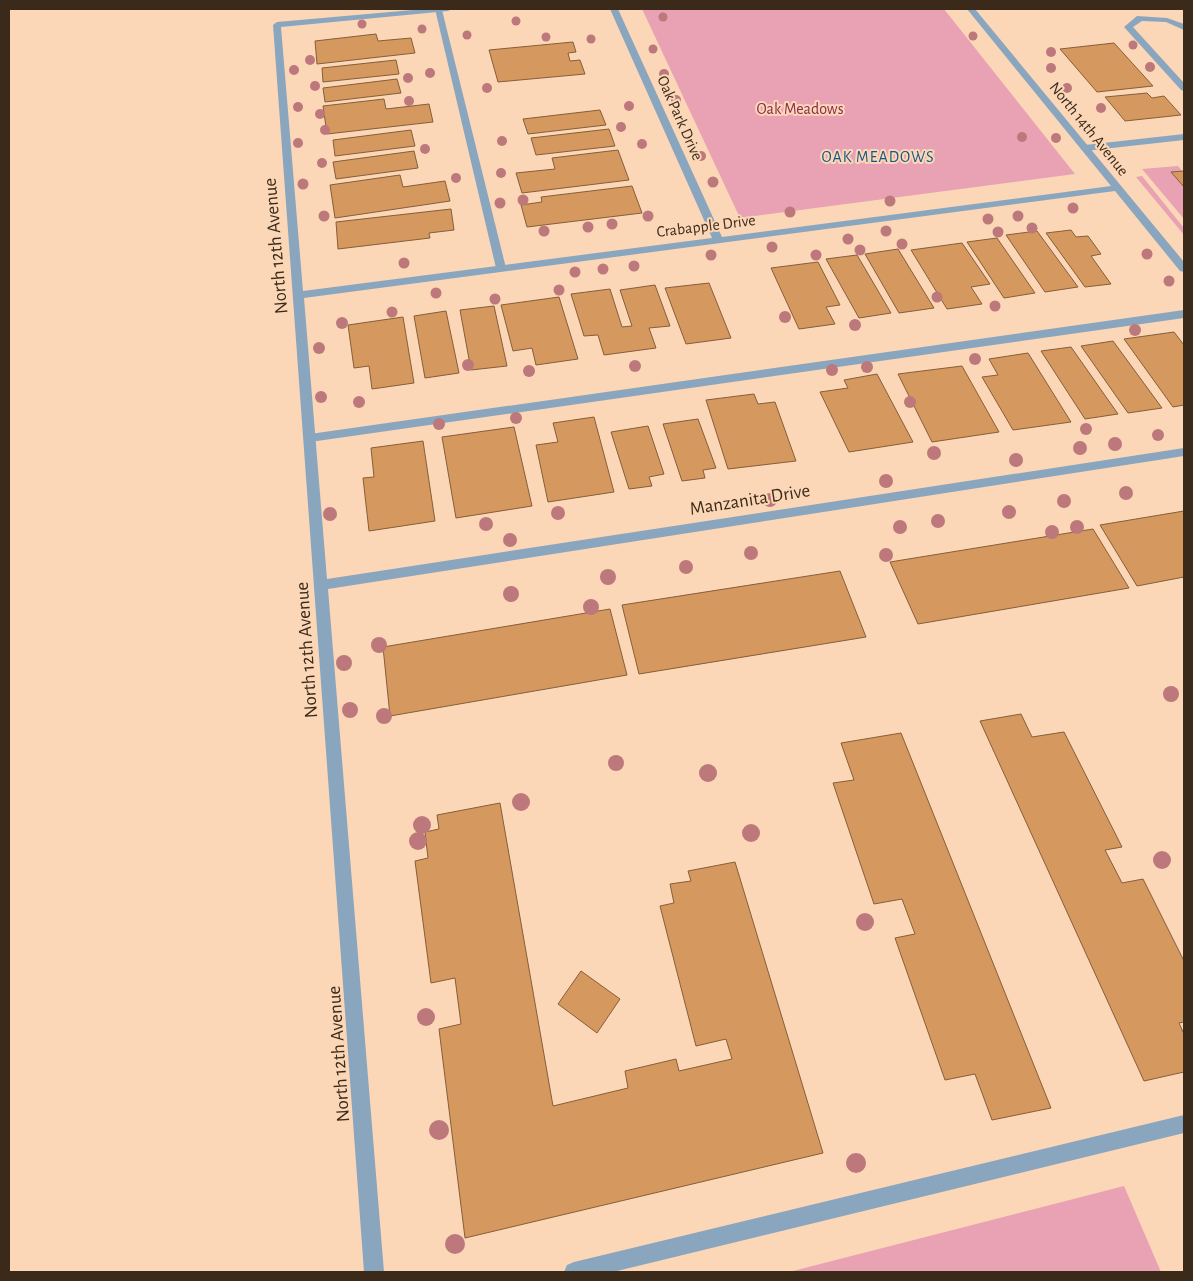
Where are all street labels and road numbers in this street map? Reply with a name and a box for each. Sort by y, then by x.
street label: Oak Park Drive [654,73,706,163]
street label: North 14th Avenue [1046,79,1132,179]
street label: North 12th Avenue [261,177,291,315]
street label: Crabapple Drive [656,212,756,240]
street label: Manzanita Drive [689,481,811,519]
street label: North 12th Avenue [293,581,321,719]
street label: North 12th Avenue [325,985,353,1123]

